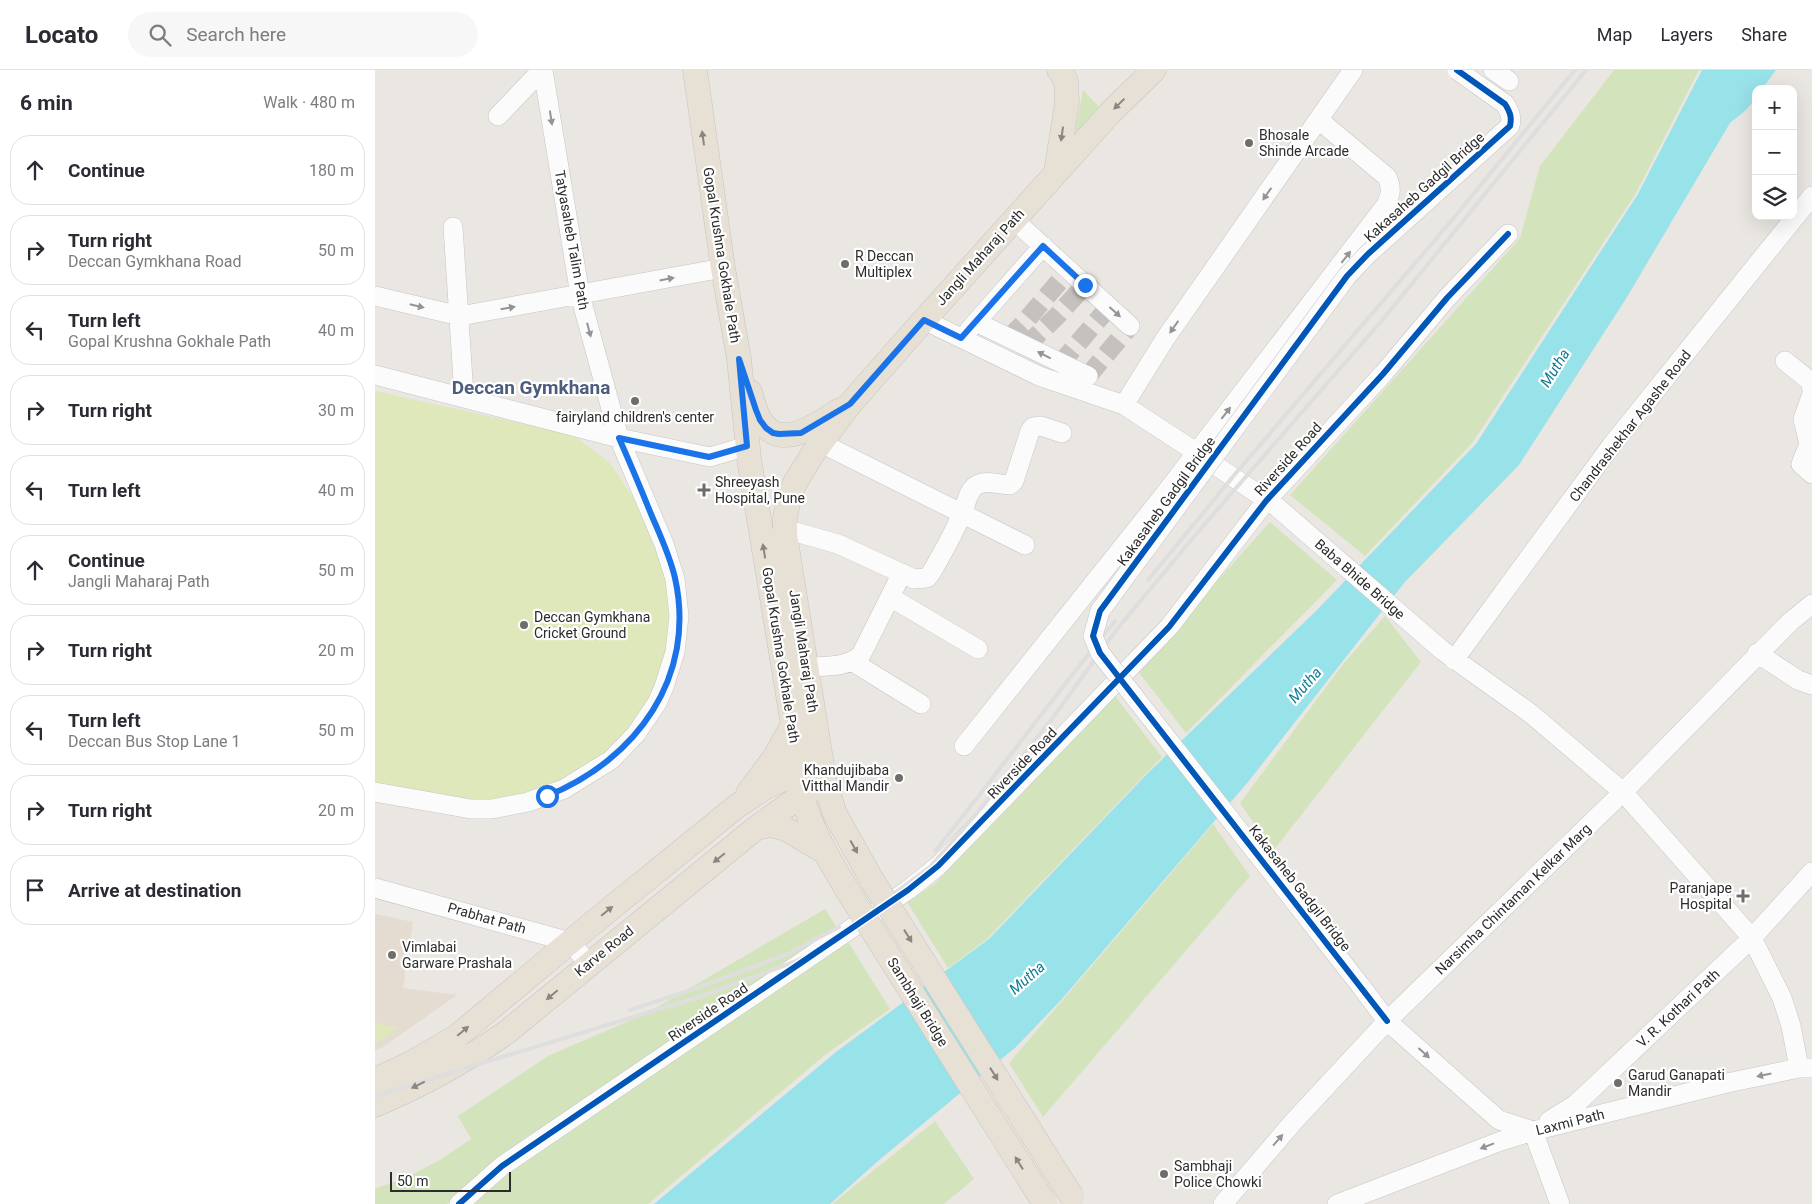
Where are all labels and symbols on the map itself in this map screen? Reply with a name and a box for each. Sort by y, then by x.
one-way arrow [1114,98,1126,110]
one-way arrow [548,110,556,126]
one-way arrow [1058,126,1066,142]
place label: Bhosale Shinde Arcade [1259,127,1349,159]
street label: Kakasaheb Gadgil Bridge [1361,129,1487,245]
one-way arrow [699,130,707,146]
marker: Bhosale Shinde Arcade [1243,137,1255,149]
street label: Gopal Krushna Gokhale Path [700,166,744,344]
street label: Tatyasaheb Talim Path [552,169,592,311]
one-way arrow [1262,187,1272,201]
street label: Jangli Maharaj Path [933,206,1027,308]
place label: R Deccan Multiplex [855,248,914,280]
one-way arrow [1341,251,1352,264]
marker: R Deccan Multiplex [839,258,851,270]
one-way arrow [660,274,676,282]
route end [1074,274,1097,297]
one-way arrow [410,302,425,310]
one-way arrow [500,303,516,311]
one-way arrow [1108,306,1120,318]
one-way arrow [1169,320,1179,334]
one-way arrow [586,322,594,337]
water label: Mutha [1536,346,1574,390]
street label: Chandrashekhar Agashe Road [1566,347,1694,505]
one-way arrow [1037,351,1052,359]
district label: Deccan Gymkhana [452,376,610,399]
marker: fairyland children's center [629,395,641,407]
one-way arrow [1220,407,1231,420]
place label: fairyland children's center [556,409,714,425]
street label: Riverside Road [1251,419,1325,499]
street label: Kakasaheb Gadgil Bridge [1114,433,1218,569]
place label: Shreeyash Hospital, Pune [715,474,805,506]
marker: Shreeyash Hospital, Pune [697,483,711,497]
street label: Baba Bhide Bridge [1312,536,1408,622]
one-way arrow [760,543,768,559]
street label: Gopal Krushna Gokhale Path [759,566,803,744]
street label: Jangli Maharaj Path [786,589,822,713]
place label: Deccan Gymkhana Cricket Ground [534,609,650,641]
marker: Deccan Gymkhana Cricket Ground [518,619,530,631]
water label: Mutha [1285,663,1325,707]
street label: Riverside Road [984,724,1060,802]
place label: Khandujibaba Vitthal Mandir [802,762,889,794]
marker: Khandujibaba Vitthal Mandir [893,772,905,784]
route start [536,785,559,808]
street label: Narsimha Chintaman Kelkar Marg [1432,820,1594,978]
street label: Kakasaheb Gadgil Bridge [1246,822,1354,954]
one-way arrow [849,841,858,854]
one-way arrow [712,853,725,864]
place label: Paranjape Hospital [1670,880,1732,912]
marker: Paranjape Hospital [1736,889,1750,903]
street label: Prabhat Path [446,899,528,937]
one-way arrow [601,905,614,916]
street label: Karve Road [571,922,637,980]
one-way arrow [903,930,912,943]
place label: Vimlabai Garware Prashala [402,939,512,971]
marker: Vimlabai Garware Prashala [386,949,398,961]
street label: Sambhaji Bridge [884,955,952,1049]
water label: Mutha [1005,958,1049,998]
street label: V. R. Kothari Path [1633,966,1723,1050]
street label: Riverside Road [665,980,751,1044]
one-way arrow [545,989,558,1000]
one-way arrow [457,1025,469,1037]
one-way arrow [1417,1047,1429,1059]
one-way arrow [990,1067,999,1081]
place label: Garud Ganapati Mandir [1628,1067,1725,1099]
one-way arrow [1756,1072,1772,1080]
marker: Garud Ganapati Mandir [1612,1077,1624,1089]
one-way arrow [410,1081,425,1089]
street label: Laxmi Path [1534,1106,1606,1138]
one-way arrow [1272,1134,1283,1147]
one-way arrow [1479,1143,1494,1150]
one-way arrow [1014,1156,1024,1169]
place label: Sambhaji Police Chowki [1174,1158,1262,1190]
marker: Sambhaji Police Chowki [1158,1168,1170,1180]
scale bar [390,1169,511,1192]

